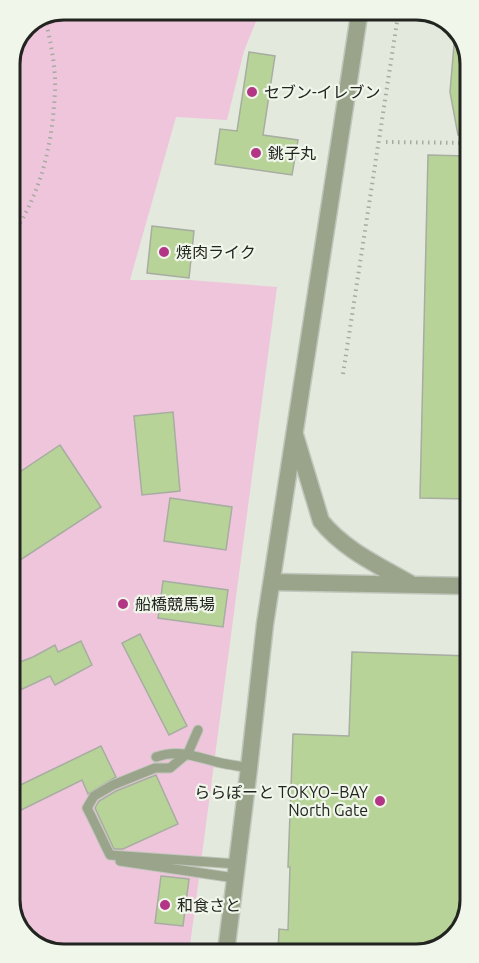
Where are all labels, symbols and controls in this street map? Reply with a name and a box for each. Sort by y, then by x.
place label: セブン-イレブン [264,83,381,101]
marker: セブン-イレブン [245,85,259,99]
place label: 銚子丸 [268,144,316,162]
marker: 銚子丸 [249,146,263,160]
place label: 焼肉ライク [176,243,256,261]
marker: 焼肉ライク [157,245,171,259]
place label: 船橋競馬場 [135,595,215,613]
marker: 船橋競馬場 [116,597,130,611]
place label: ららぽーと TOKYO−BAY North Gate [194,783,369,819]
marker: ららぽーと TOKYO−BAY North Gate [373,794,387,808]
place label: 和食さと [177,896,241,914]
marker: 和食さと [158,898,172,912]

